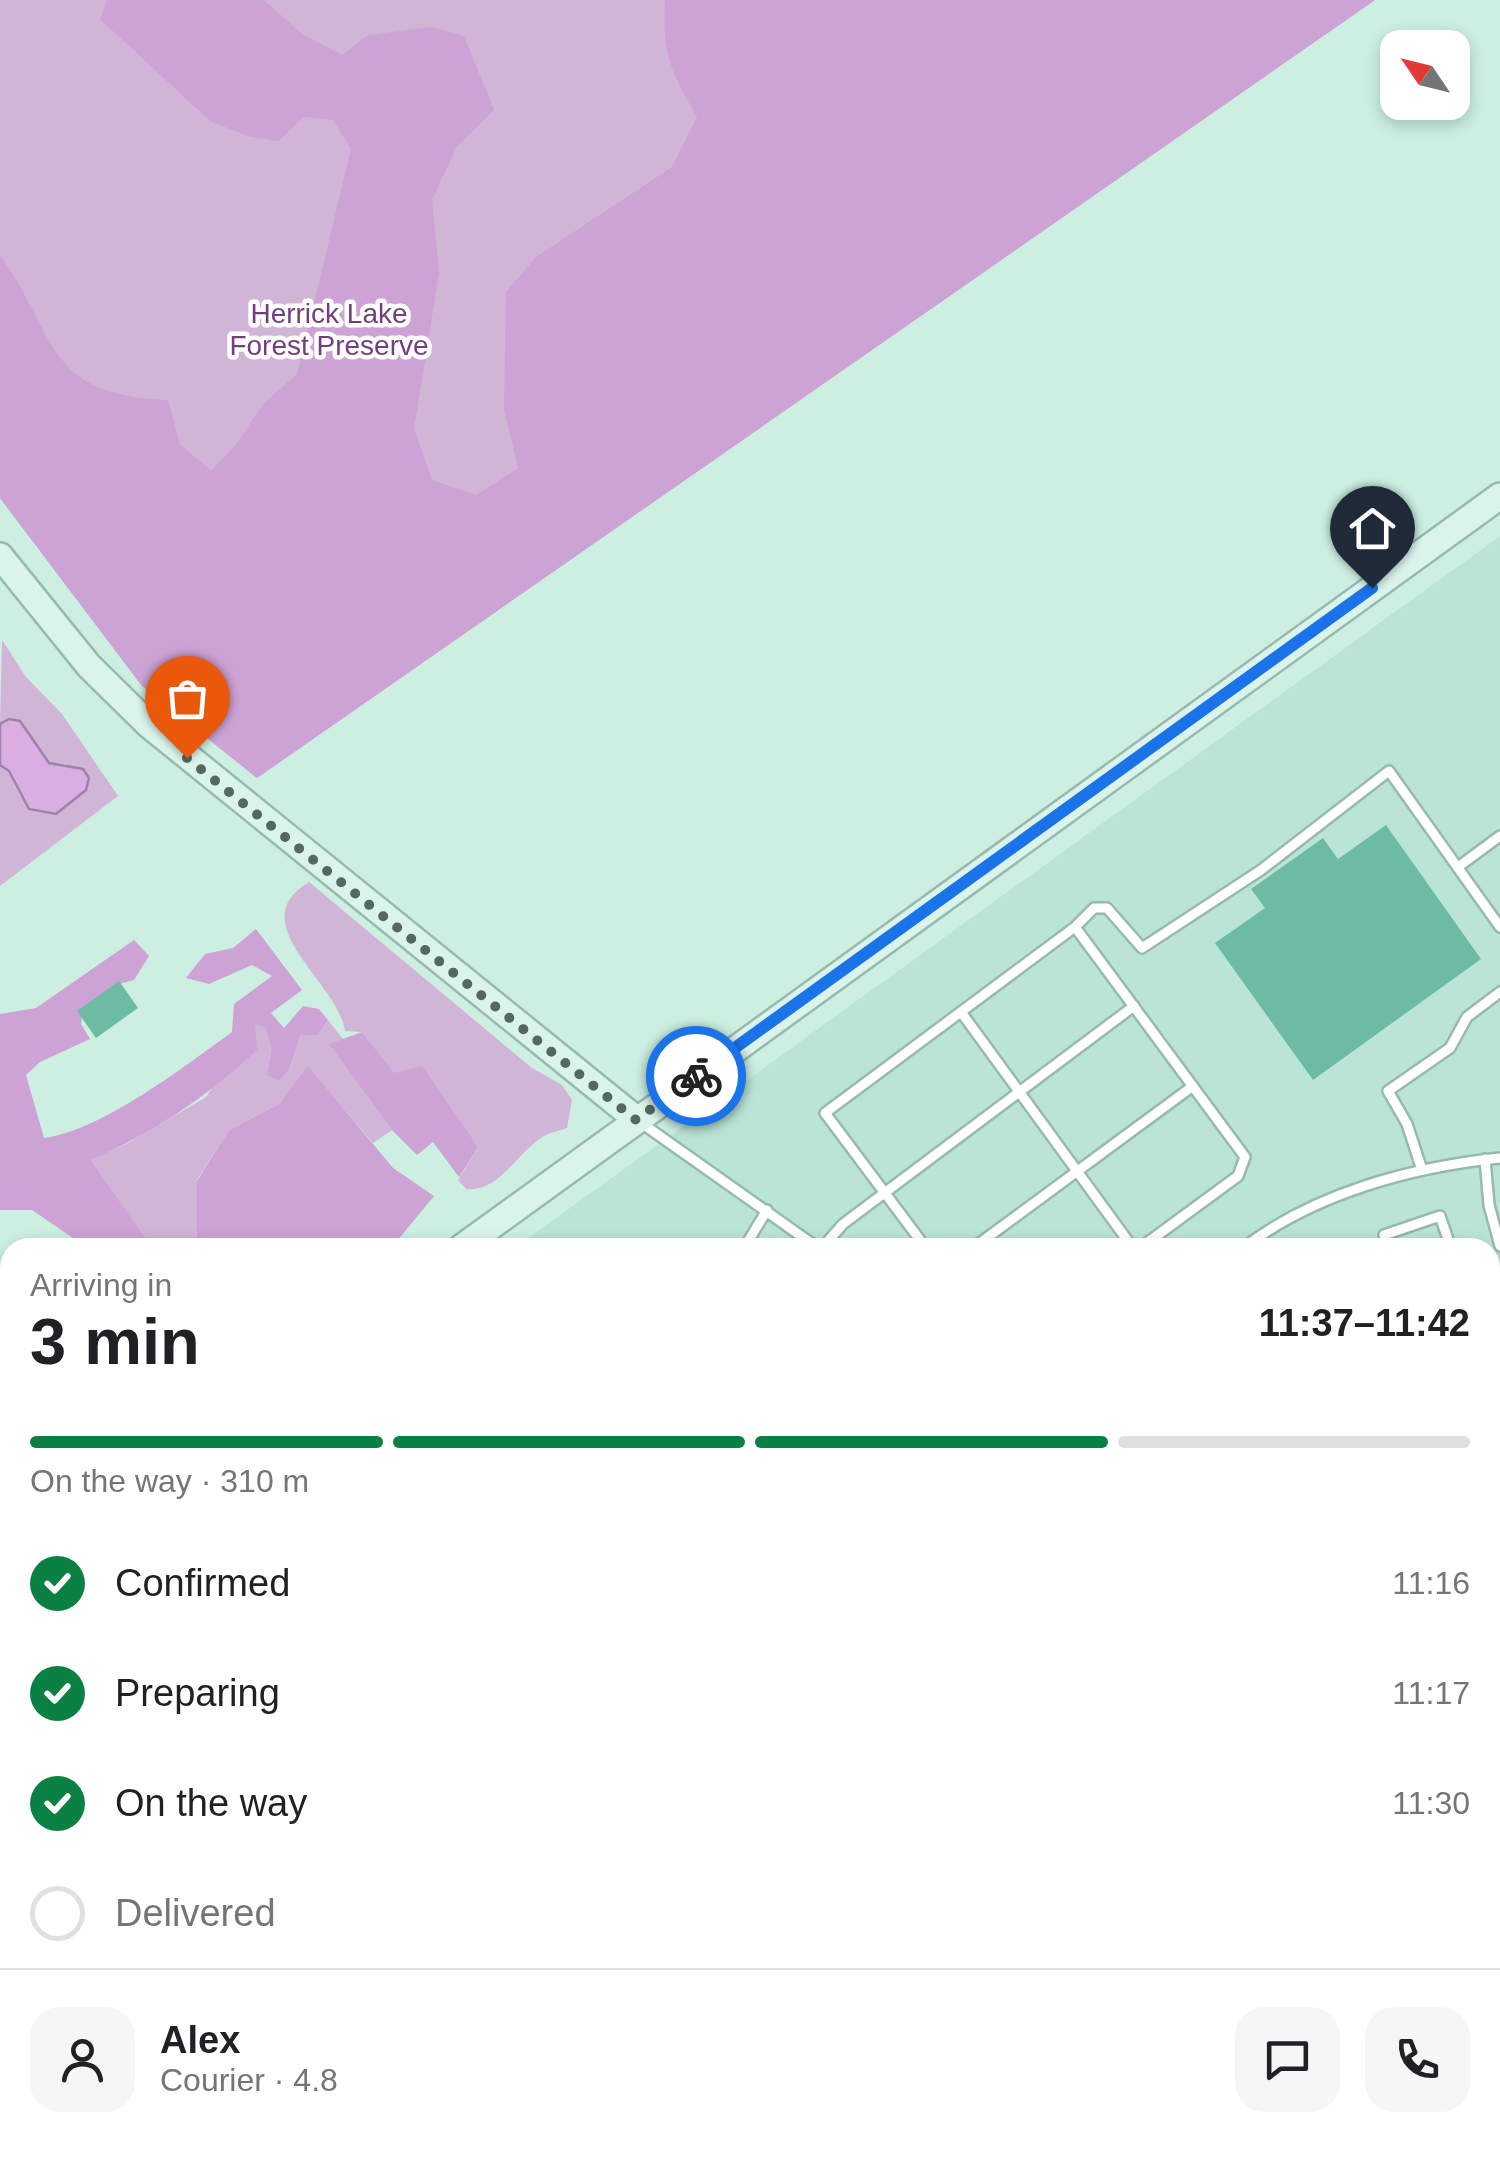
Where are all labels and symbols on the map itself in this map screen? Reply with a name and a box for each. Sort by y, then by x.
north arrow [1380,30,1470,120]
park label: Herrick Lake Forest Preserve [229,298,429,361]
pin [1330,486,1415,589]
pin [145,656,230,759]
courier [646,1026,746,1126]

